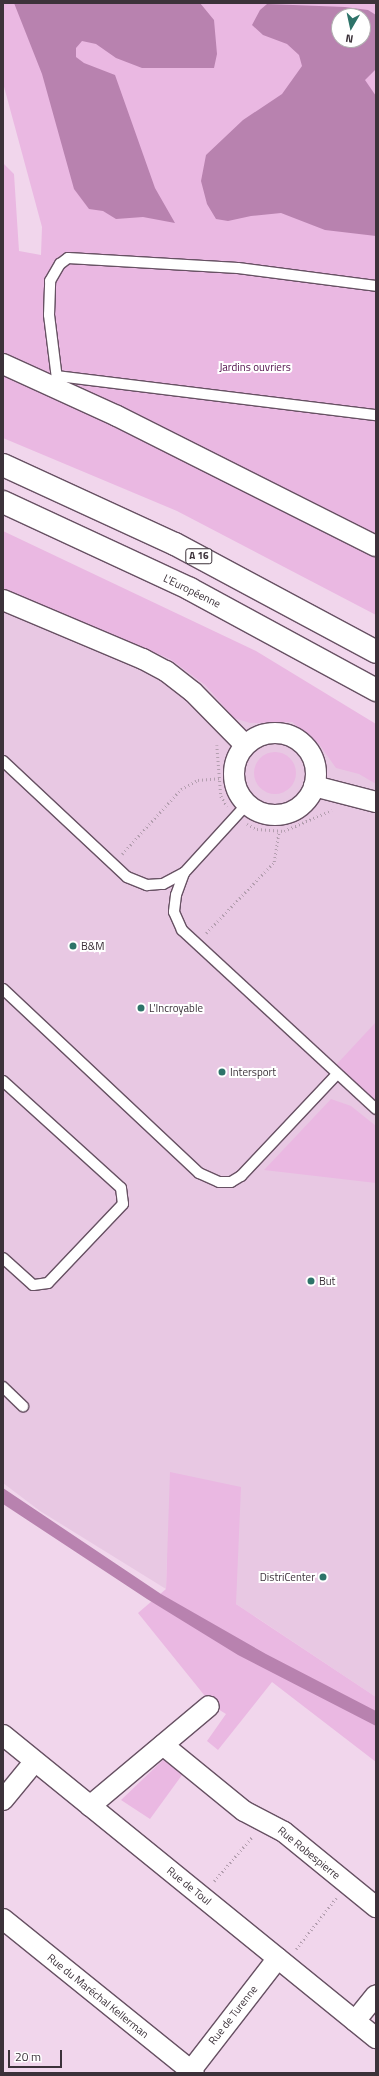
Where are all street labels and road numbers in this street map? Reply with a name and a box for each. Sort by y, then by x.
road number: A 16 [185,548,213,564]
street label: L'Européenne [161,571,223,611]
street label: Rue Robespierre [275,1824,343,1882]
street label: Rue de Toul [164,1864,214,1908]
street label: Rue du Maréchal Kellerman [45,1951,151,2041]
street label: Rue de Turenne [206,1983,260,2047]

